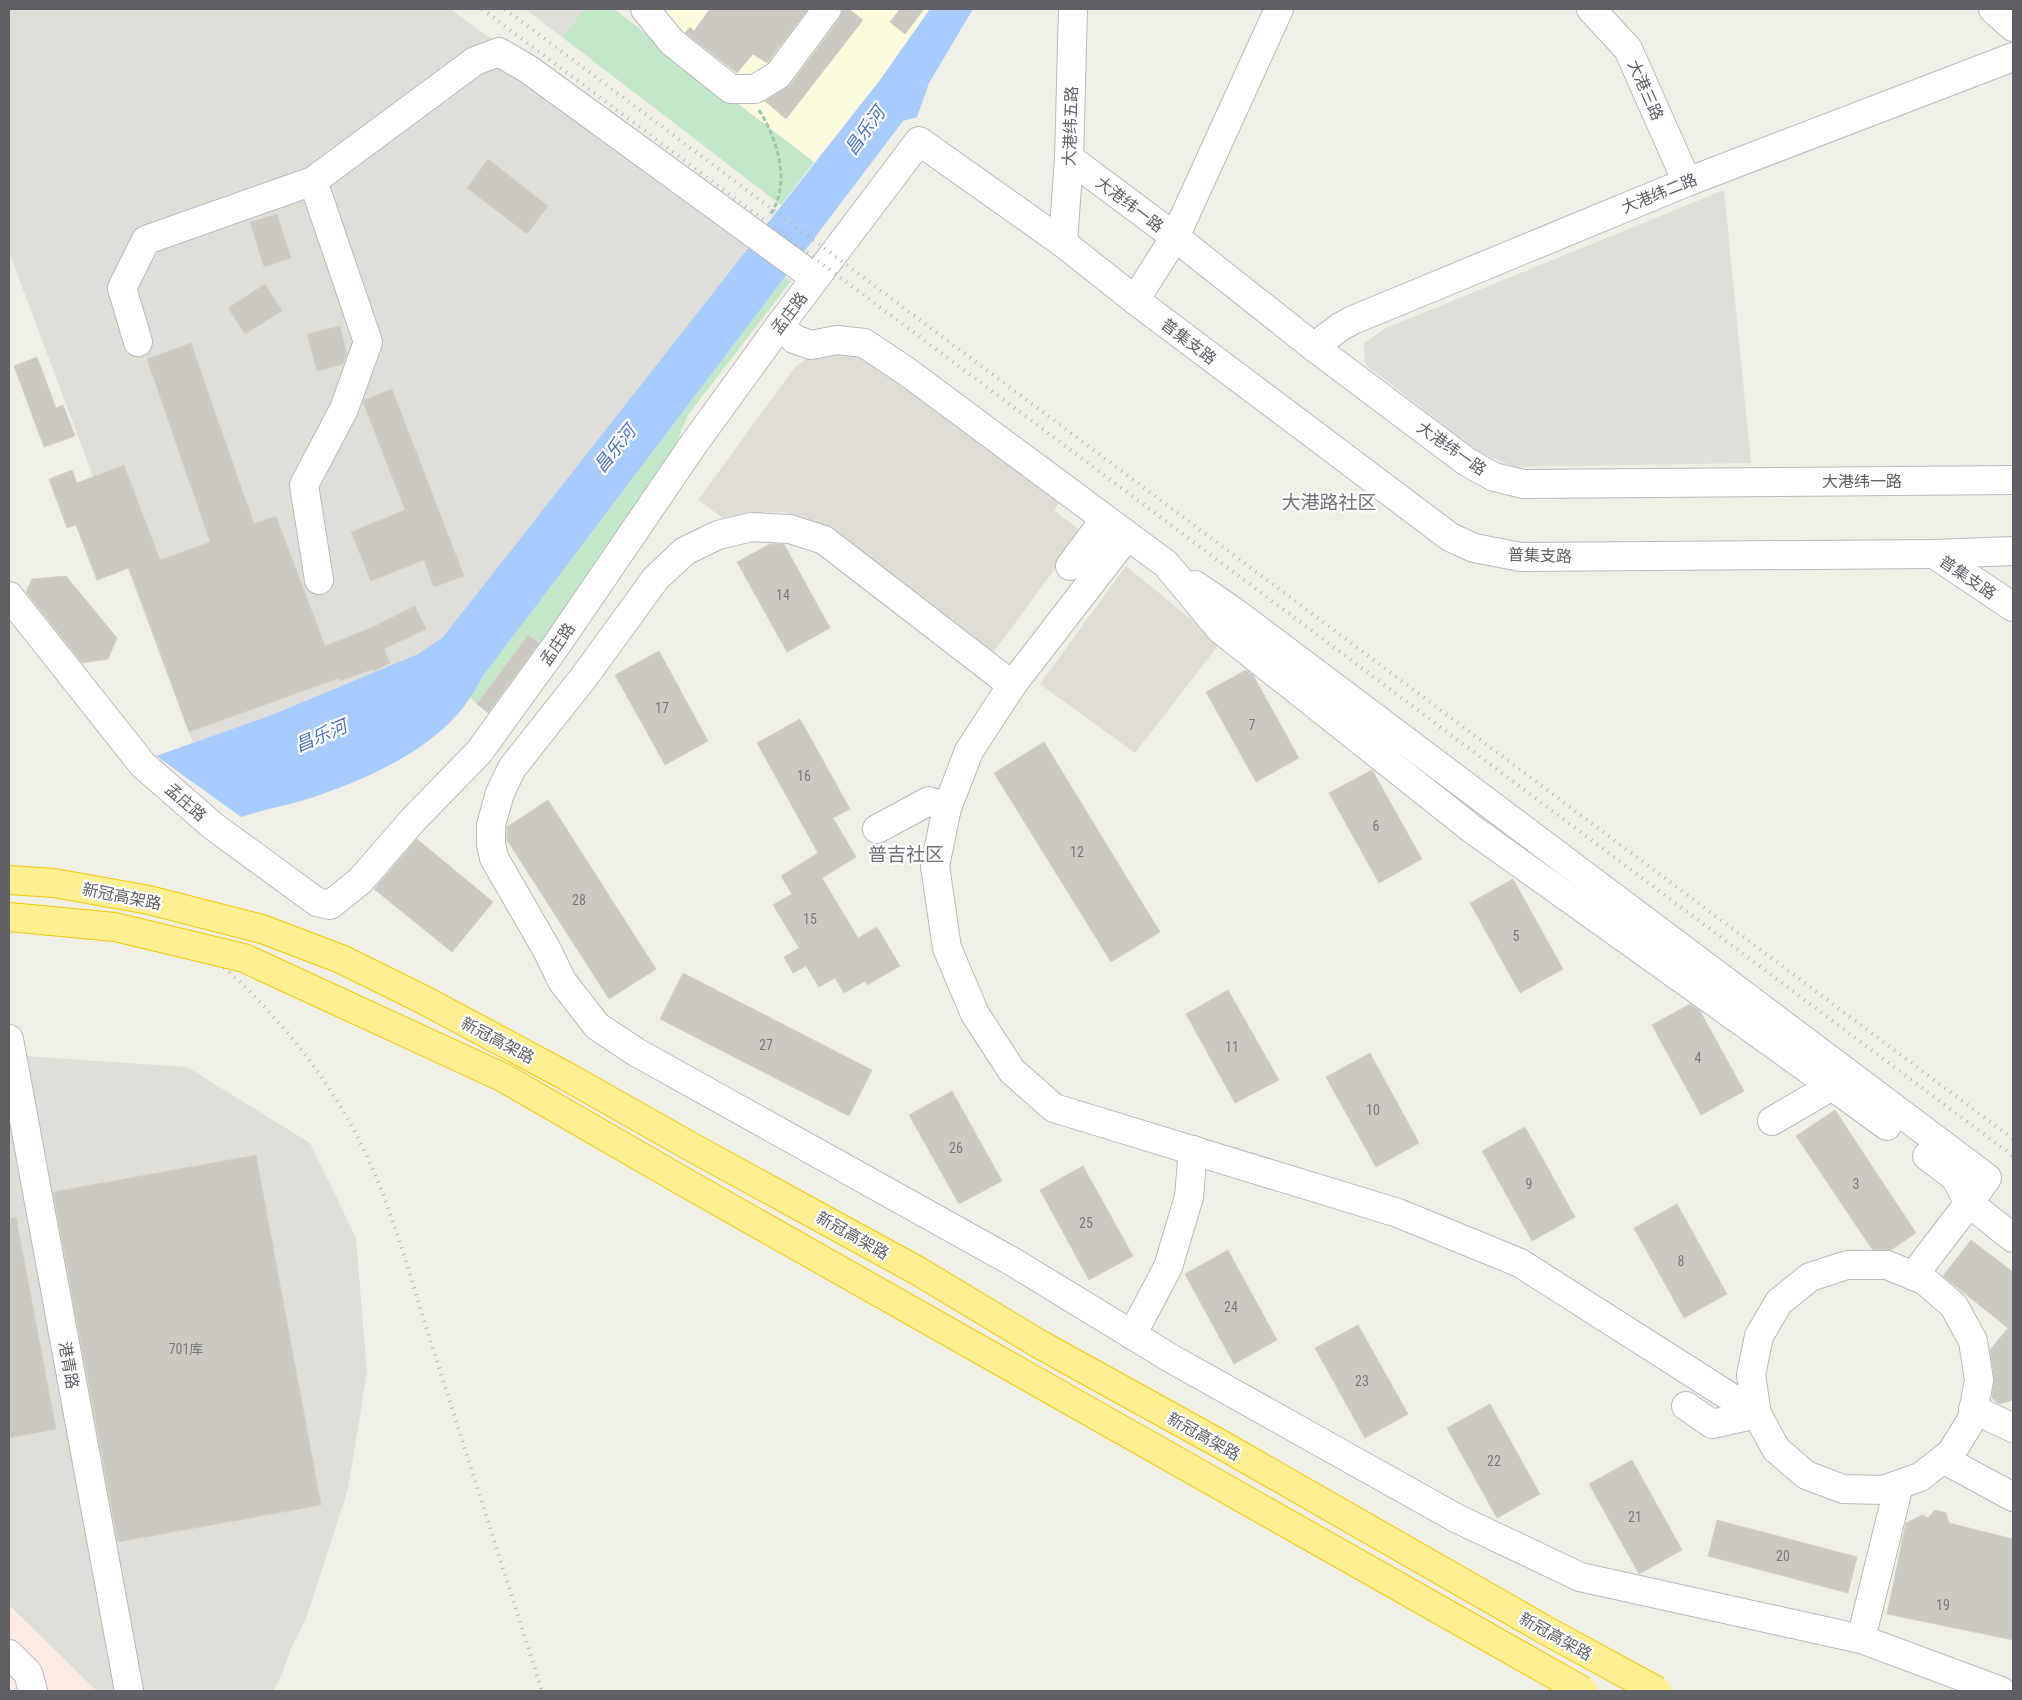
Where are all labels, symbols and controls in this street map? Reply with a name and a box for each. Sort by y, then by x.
street label: 大港三路 [1624,57,1667,123]
street label: 大港纬五路 [1060,86,1081,166]
water label: 昌乐河 [840,100,891,159]
street label: 大港纬二路 [1619,170,1700,217]
street label: 大港纬一路 [1092,173,1167,236]
street label: 孟庄路 [767,288,811,338]
street label: 普集支路 [1157,315,1220,368]
street label: 大港纬一路 [1413,418,1490,479]
water label: 昌乐河 [589,419,642,476]
street label: 大港纬一路 [1822,472,1902,491]
district label: 大港路社区 [1281,491,1377,514]
street label: 普集支路 [1508,545,1572,566]
street label: 普集支路 [1936,552,2000,603]
house number: 14 [776,587,790,603]
street label: 孟庄路 [536,619,579,669]
house number: 17 [655,700,669,716]
water label: 昌乐河 [292,714,353,756]
house number: 7 [1249,717,1256,733]
house number: 16 [797,768,811,784]
street label: 孟庄路 [161,779,210,825]
house number: 6 [1373,818,1380,834]
district label: 普吉社区 [868,843,944,866]
house number: 12 [1070,844,1084,860]
street label: 新冠高架路 [81,880,163,913]
house number: 28 [572,892,586,908]
house number: 15 [803,911,817,927]
house number: 5 [1513,928,1520,944]
street label: 新冠高架路 [458,1013,538,1068]
house number: 27 [759,1037,773,1053]
house number: 11 [1225,1039,1239,1055]
house number: 4 [1695,1050,1702,1066]
house number: 10 [1366,1102,1380,1118]
house number: 26 [949,1140,963,1156]
house number: 9 [1526,1176,1532,1192]
house number: 3 [1853,1176,1859,1192]
street label: 新冠高架路 [813,1208,892,1263]
house number: 25 [1079,1215,1093,1231]
house number: 8 [1678,1253,1685,1269]
house number: 24 [1224,1299,1238,1315]
street label: 港青路 [55,1340,82,1390]
house number: 701库 [169,1341,203,1357]
house number: 23 [1355,1373,1369,1389]
street label: 新冠高架路 [1164,1409,1243,1464]
house number: 22 [1487,1453,1501,1469]
house number: 21 [1628,1509,1642,1525]
house number: 20 [1776,1548,1790,1564]
house number: 19 [1936,1597,1950,1613]
street label: 新冠高架路 [1516,1609,1595,1664]

